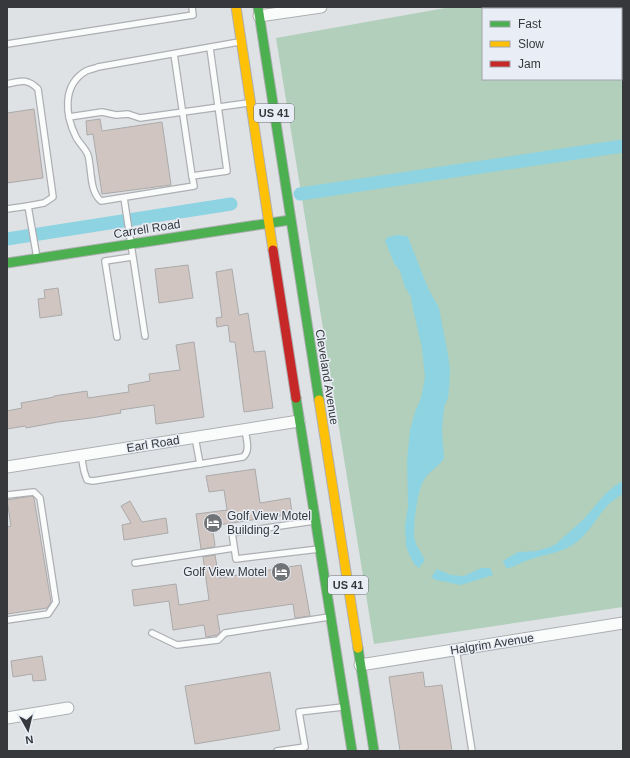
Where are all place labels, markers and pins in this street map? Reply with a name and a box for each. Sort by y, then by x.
place label: Golf View Motel Building 2 [227,509,311,537]
hotel icon: Golf View Motel Building 2 [202,512,224,534]
hotel icon: Golf View Motel [270,561,292,583]
place label: Golf View Motel [183,565,267,579]

